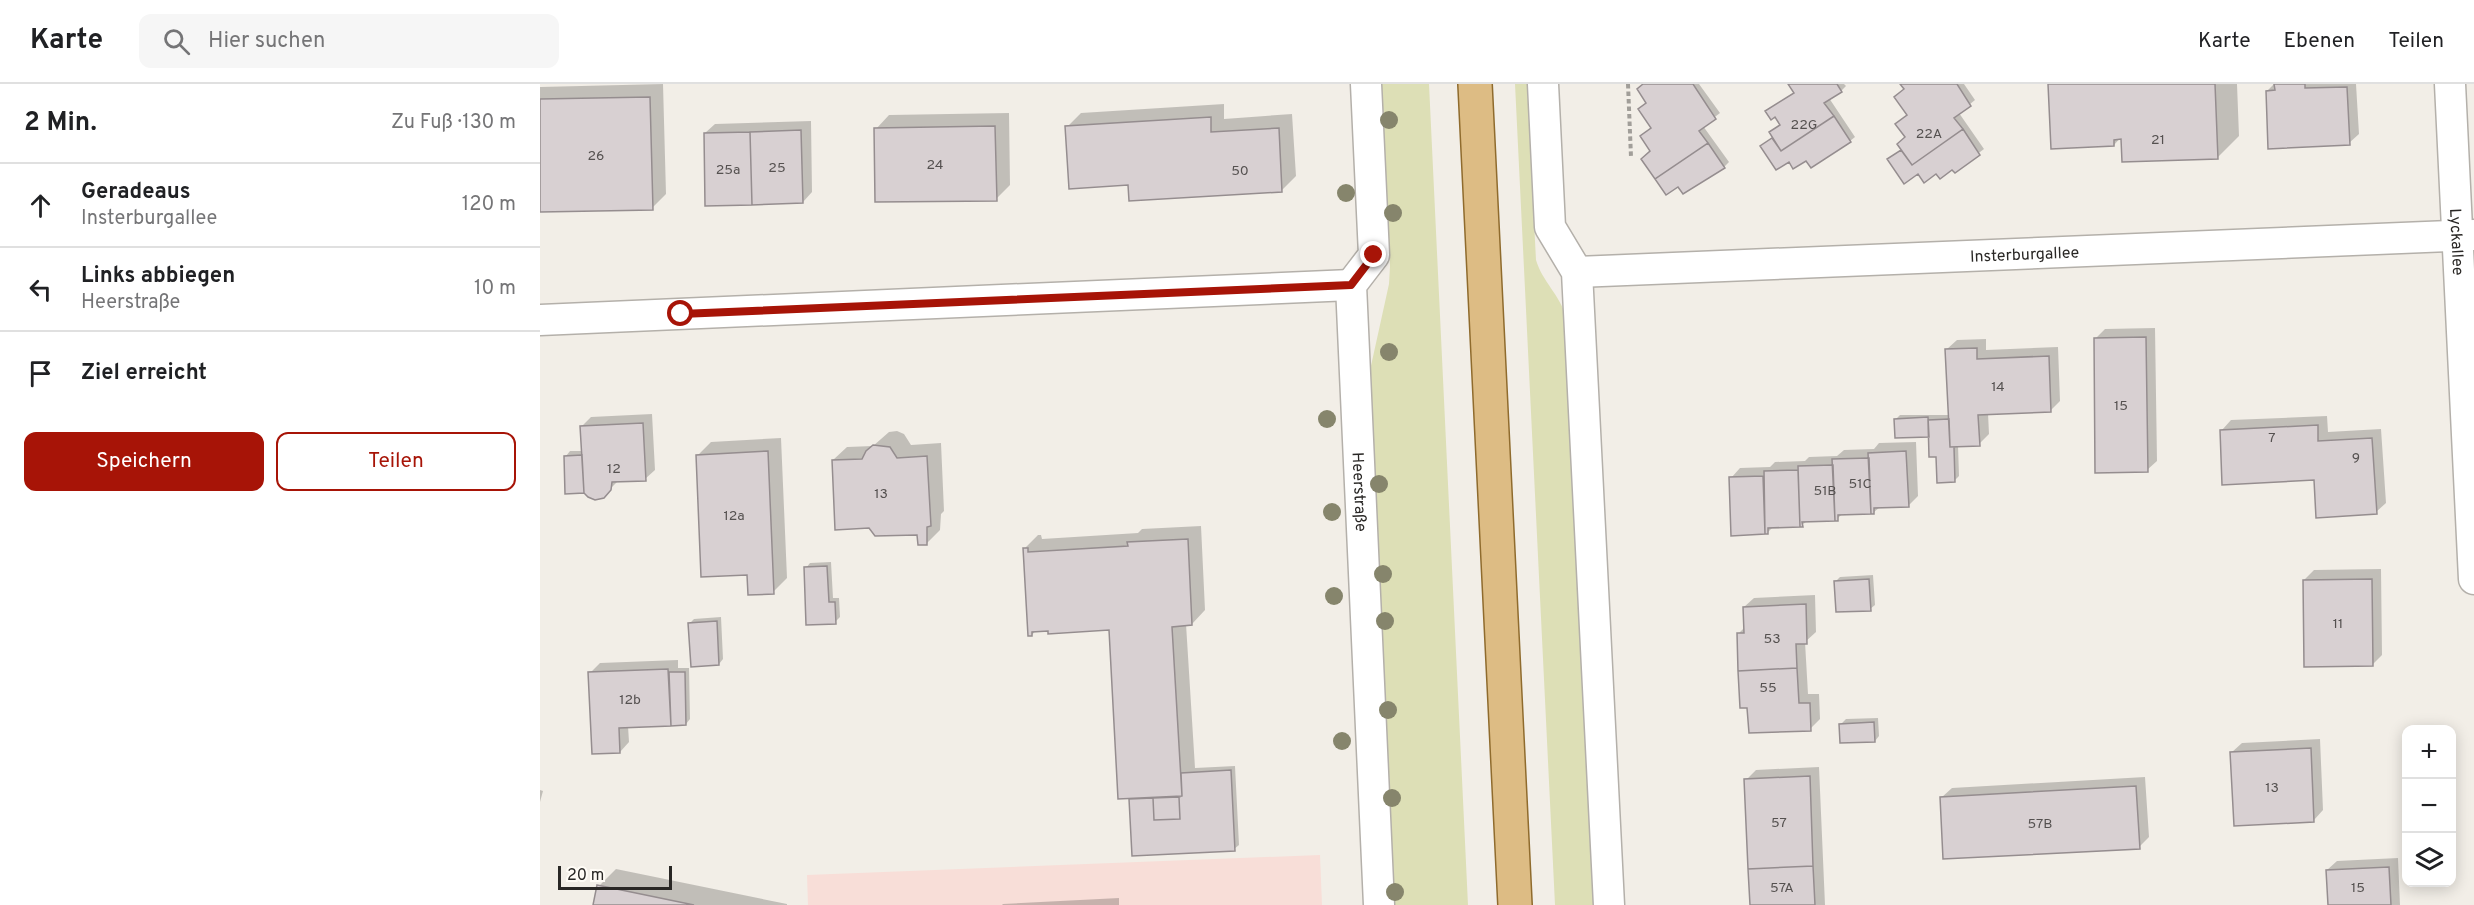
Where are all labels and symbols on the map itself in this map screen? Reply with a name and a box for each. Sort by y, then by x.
house number: 22G [1791,117,1817,134]
house number: 22A [1916,126,1942,143]
house number: 21 [2151,132,2165,149]
house number: 26 [588,148,604,165]
house number: 24 [926,157,944,174]
house number: 25 [768,160,786,177]
house number: 25a [716,162,740,179]
house number: 50 [1231,163,1249,180]
street label: Lyckallee [2444,208,2467,276]
route end [1360,241,1386,267]
street label: Insterburgallee [1970,243,2080,268]
route start [667,300,693,326]
house number: 14 [1991,379,2005,396]
house number: 15 [2114,398,2128,415]
house number: 7 [2268,430,2276,447]
house number: 9 [2352,450,2360,467]
street label: Heerstraße [1347,452,1370,532]
house number: 12 [607,461,621,478]
house number: 51C [1849,476,1871,493]
house number: 51B [1813,483,1837,500]
house number: 13 [874,486,888,503]
house number: 12a [723,508,745,525]
house number: 11 [2333,616,2343,633]
house number: 53 [1763,631,1781,648]
house number: 55 [1759,680,1777,697]
house number: 12b [619,692,641,709]
house number: 13 [2265,780,2279,797]
house number: 57 [1771,815,1787,832]
house number: 57B [2028,816,2053,833]
scale bar [558,863,672,890]
house number: 57A [1770,880,1794,897]
house number: 15 [2351,880,2365,897]

